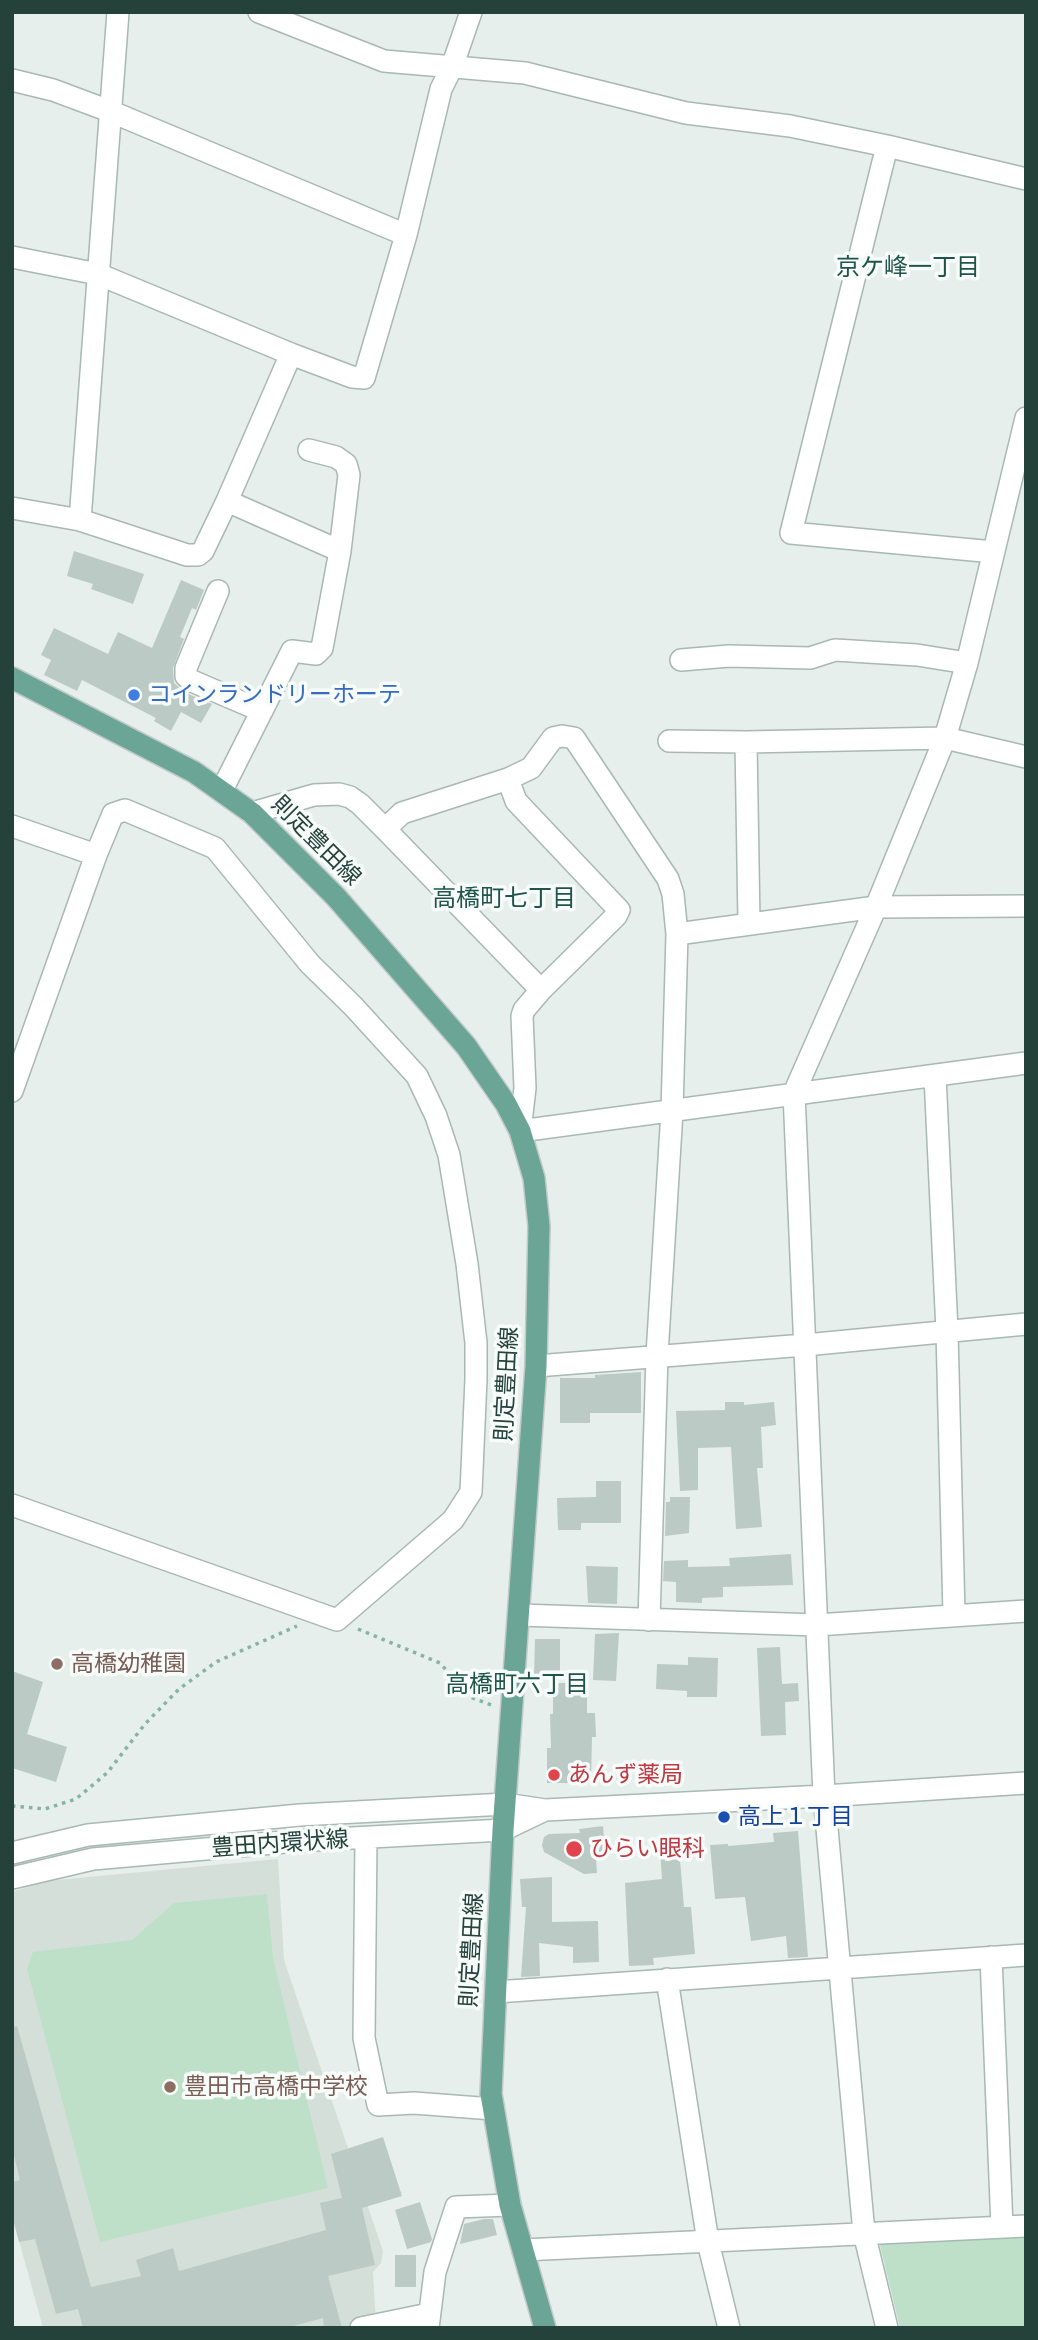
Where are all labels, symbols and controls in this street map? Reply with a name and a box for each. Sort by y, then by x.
district label: 京ケ峰一丁目 [836,254,980,282]
place label: コインランドリーホーテ [148,681,401,709]
marker: コインランドリーホーテ [126,687,142,703]
street label: 則定豊田線 [266,791,366,891]
district label: 高橋町七丁目 [432,885,576,913]
street label: 則定豊田線 [490,1326,524,1442]
place label: 高橋幼稚園 [71,1650,186,1678]
marker: 高橋幼稚園 [49,1656,65,1672]
district label: 高橋町六丁目 [445,1671,589,1699]
place label: あんず薬局 [568,1761,683,1789]
marker: あんず薬局 [546,1767,562,1783]
place label: 高上１丁目 [738,1803,853,1831]
marker: 高上１丁目 [716,1809,732,1825]
street label: 豊田内環状線 [210,1825,350,1863]
place label: ひらい眼科 [590,1835,705,1863]
marker: ひらい眼科 [564,1839,584,1859]
street label: 則定豊田線 [455,1892,489,2008]
place label: 豊田市高橋中学校 [184,2073,368,2101]
marker: 豊田市高橋中学校 [162,2079,178,2095]

